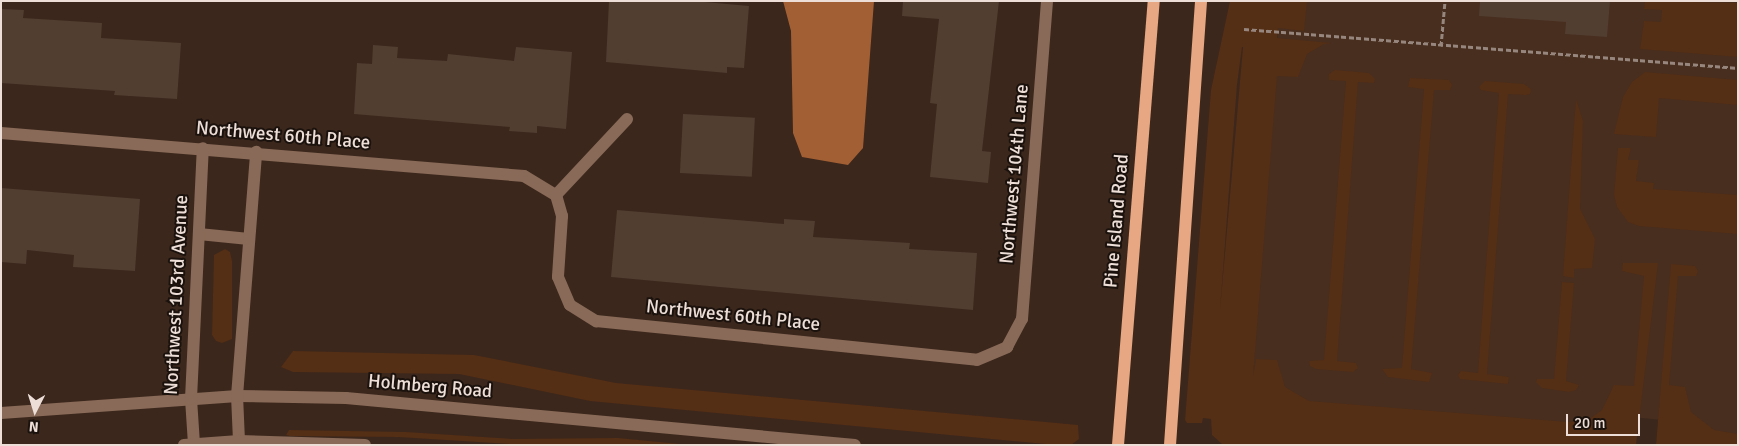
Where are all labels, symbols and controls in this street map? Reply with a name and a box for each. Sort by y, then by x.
street label: Northwest 104th Lane [996,83,1034,265]
street label: Northwest 60th Place [195,117,371,155]
street label: Pine Island Road [1100,153,1134,289]
street label: Northwest 103rd Avenue [160,194,194,396]
street label: Northwest 60th Place [645,296,821,336]
street label: Holmberg Road [367,370,493,404]
north arrow [10,386,60,436]
scale bar [1569,404,1643,436]
text: 20 m [1574,414,1605,432]
text: N [28,418,39,435]

